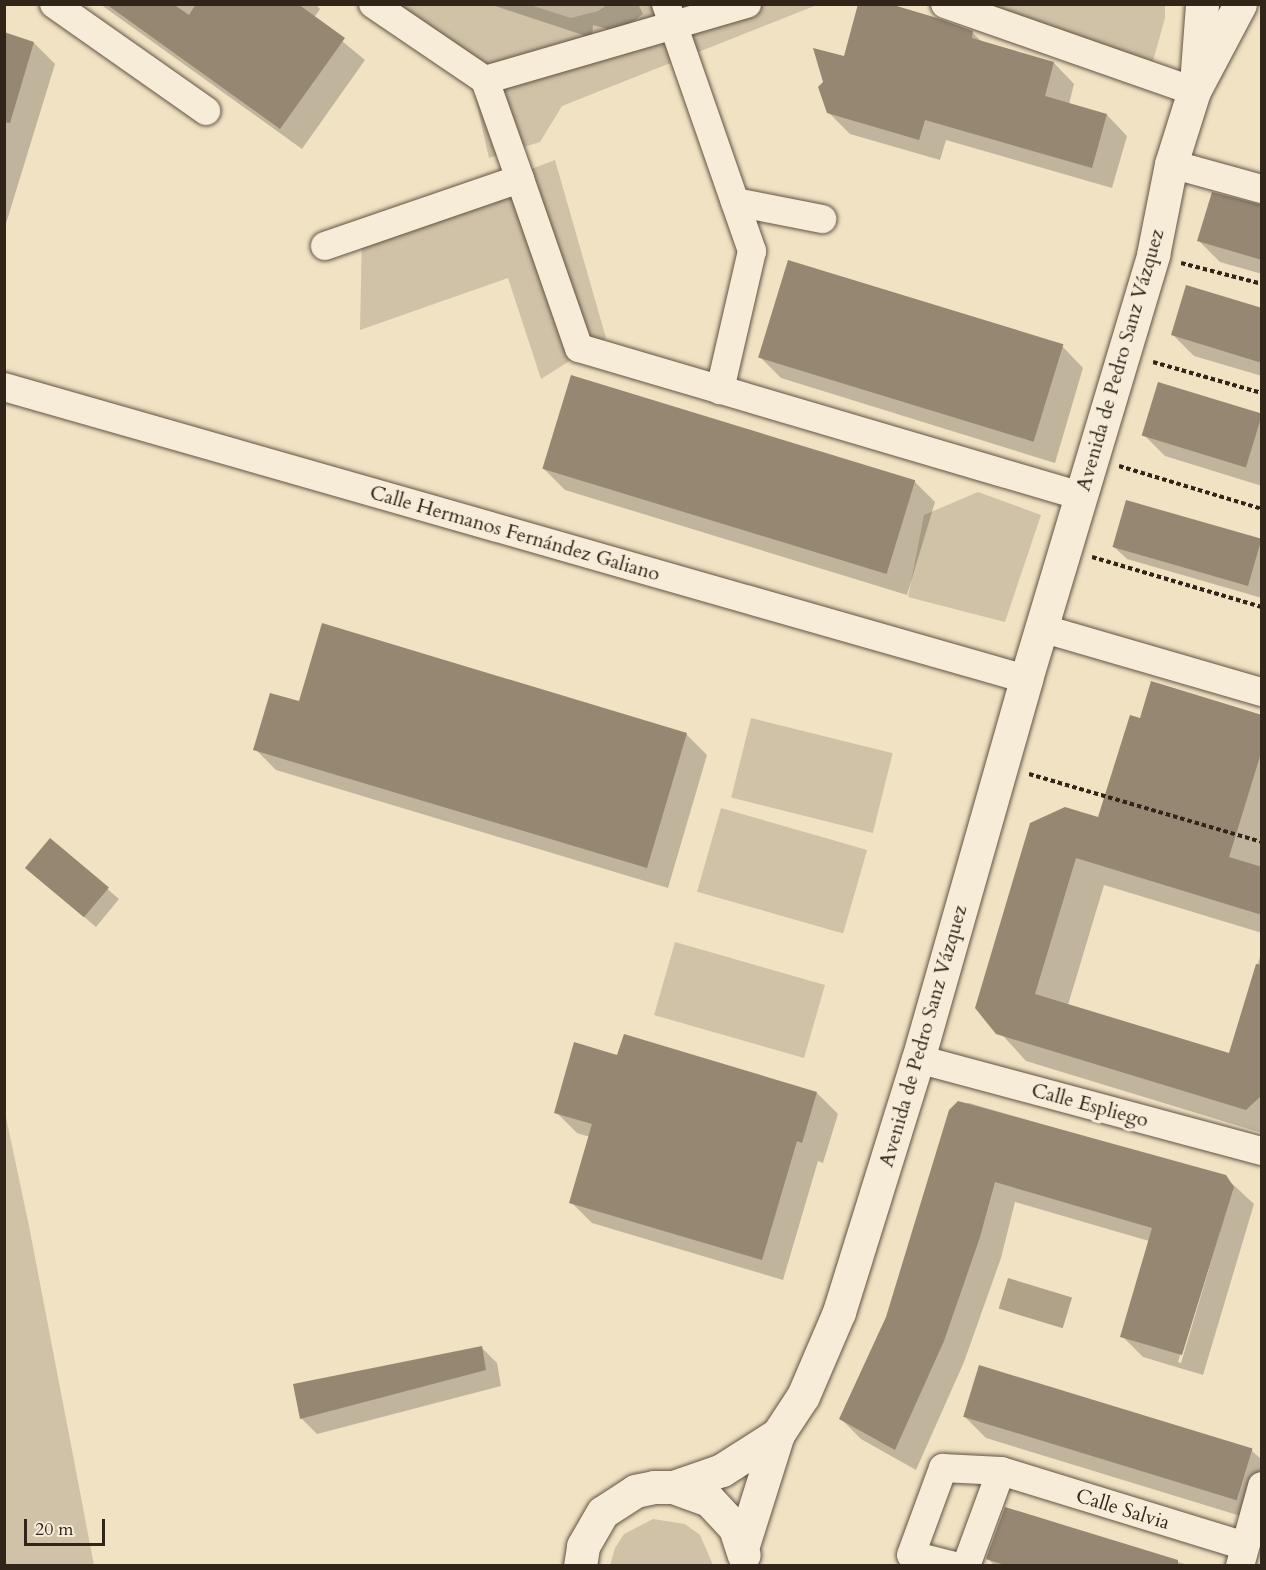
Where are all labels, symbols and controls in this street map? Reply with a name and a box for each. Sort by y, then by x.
street label: Avenida de Pedro Sanz Vázquez [1071,226,1169,494]
street label: Calle Hermanos Fernández Galiano [367,480,663,586]
street label: Avenida de Pedro Sanz Vázquez [874,902,972,1170]
street label: Calle Espliego [1029,1078,1151,1132]
street label: Calle Salvia [1073,1483,1173,1535]
scale bar [27,1507,108,1545]
text: 20 m [35,1517,74,1542]

